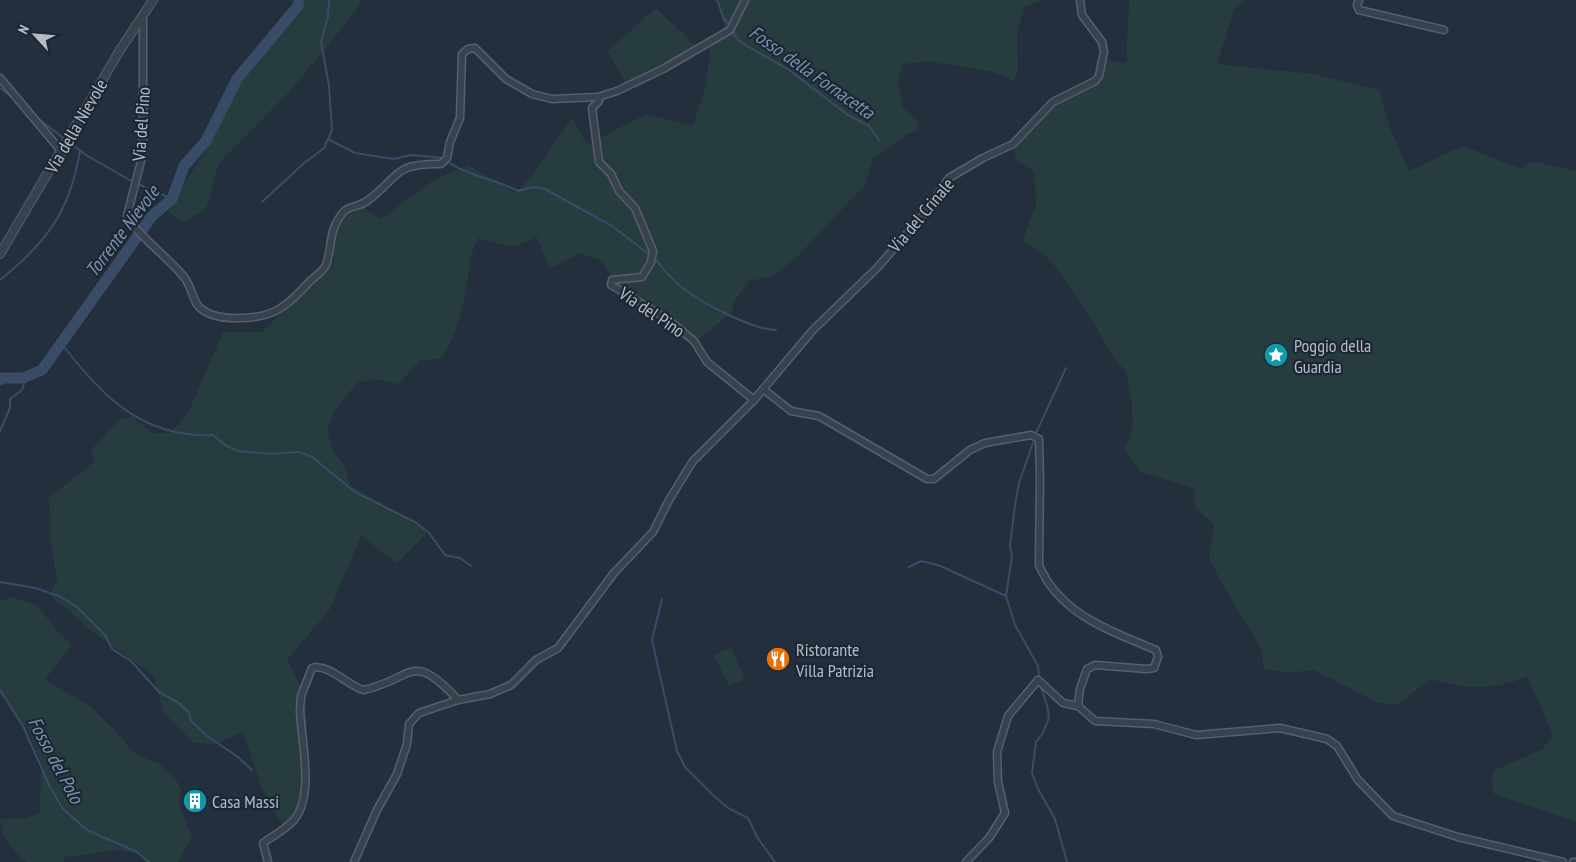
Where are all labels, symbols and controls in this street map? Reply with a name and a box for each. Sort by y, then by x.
north arrow [10,10,60,60]
water label: Fosso della Fornacetta [745,20,880,125]
text: N [14,22,33,37]
street label: Via della Nievole [39,75,112,178]
street label: Via del Pino [127,86,155,163]
street label: Via del Crinale [883,173,959,258]
water label: Torrente Nievole [80,180,165,281]
street label: Via del Pino [614,281,689,342]
place label: Poggio della Guardia [1294,334,1371,378]
place icon: Poggio della Guardia [1263,342,1289,368]
place label: Ristorante Villa Patrizia [795,638,874,682]
restaurant icon: Ristorante Villa Patrizia [765,646,791,672]
water label: Fosso del Polo [23,713,90,809]
building icon: Casa Massi [182,788,208,814]
place label: Casa Massi [212,790,279,813]

